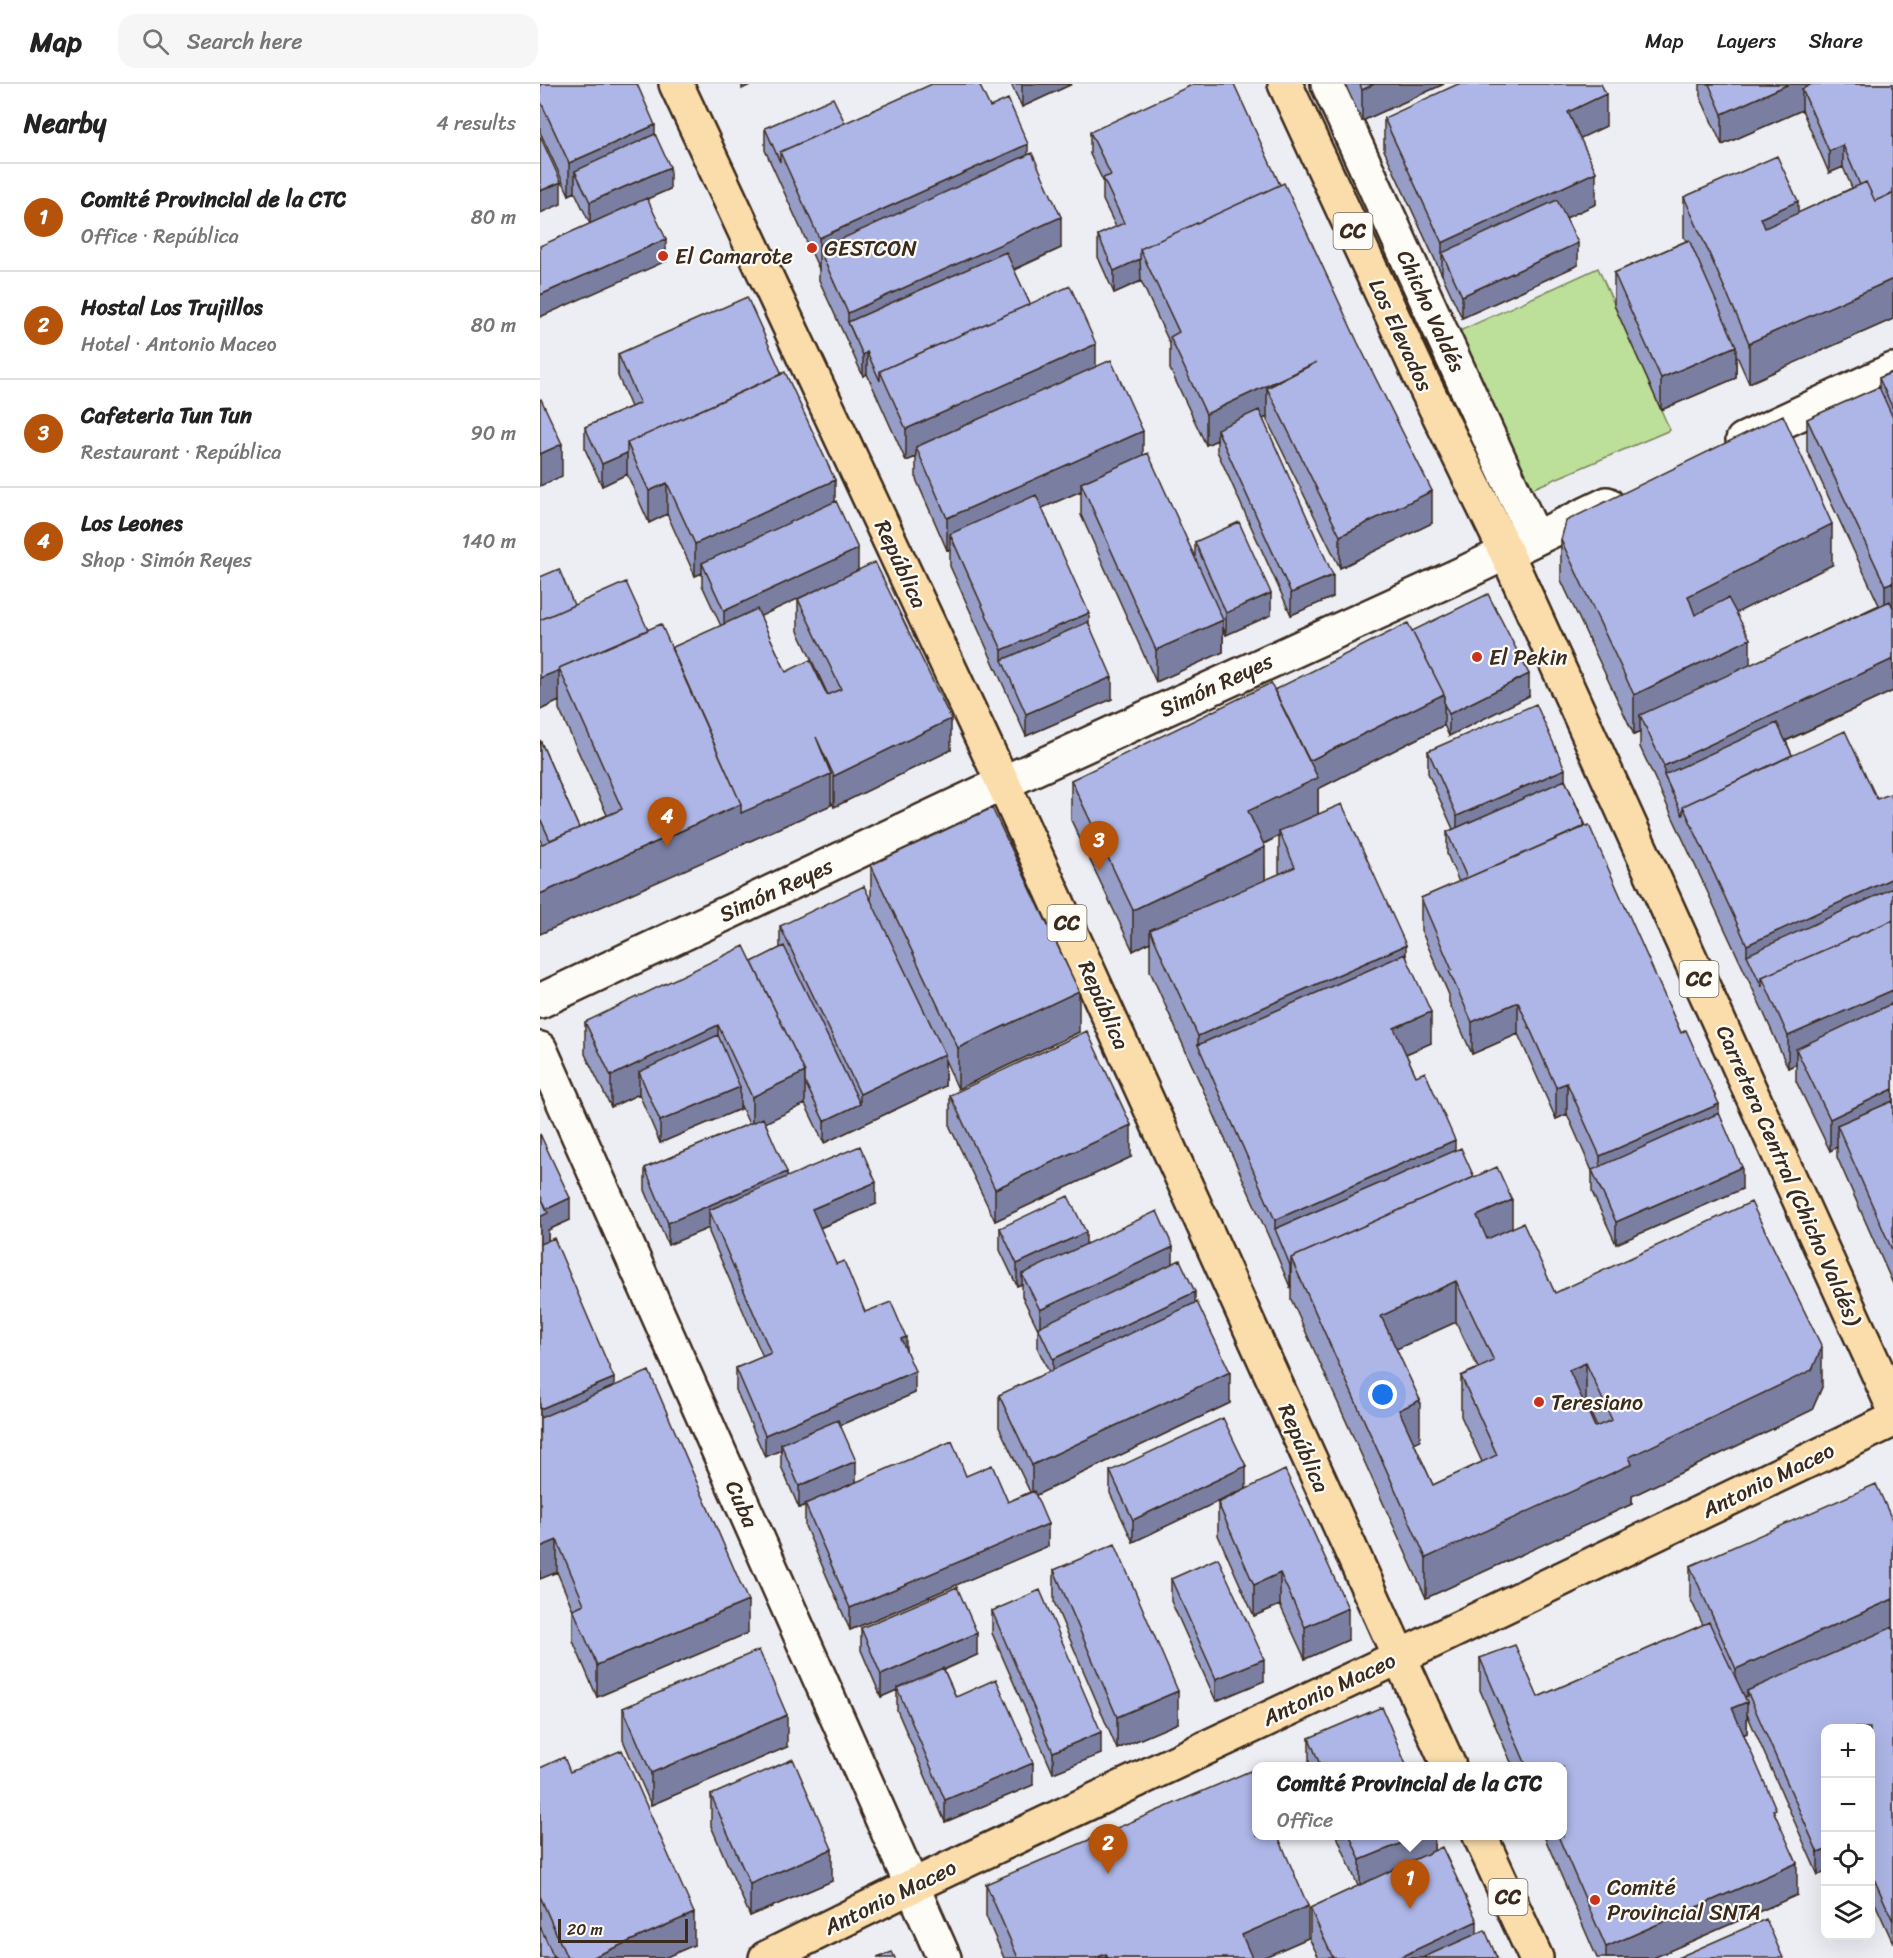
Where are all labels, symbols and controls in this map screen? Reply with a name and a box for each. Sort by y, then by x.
search box [118,14,538,68]
text: Map [30,17,82,66]
text: Search here [187,22,303,61]
text: Map [1645,22,1684,60]
text: Layers [1717,22,1776,60]
text: Share [1809,22,1863,60]
icon: search [139,25,172,58]
text: Nearby [24,100,106,146]
text: 4 results [436,106,516,141]
text: Comité Provincial de la CTC [81,180,346,219]
text: 1 [39,200,48,235]
text: 80 m [471,200,516,235]
road number: CC [1334,213,1372,249]
text: Office · República [81,219,239,254]
place label: GESTCON [824,229,918,268]
place label: El Camarote [675,237,793,276]
marker: GESTCON [805,241,819,255]
street label: Chicho Valdés [1386,243,1476,379]
marker: El Camarote [656,249,670,263]
street label: Los Elevados [1358,272,1445,399]
text: Hostal Los Trujillos [81,288,263,327]
text: 2 [38,308,49,343]
text: 80 m [471,308,516,343]
text: Hotel · Antonio Maceo [81,327,277,362]
text: Cafeteria Tun Tun [81,396,252,435]
text: 3 [38,416,49,451]
text: 90 m [471,416,516,451]
text: Restaurant · República [81,435,281,470]
text: Los Leones [81,504,183,543]
street label: República [863,513,939,615]
text: 4 [37,524,50,559]
text: 140 m [462,524,516,559]
text: Shop · Simón Reyes [81,543,252,578]
place label: El Pekin [1489,638,1568,677]
street label: Simón Reyes [1152,641,1280,728]
marker: El Pekin [1470,650,1484,664]
pin: 4 [648,798,686,847]
pin: 3 [1080,822,1118,871]
street label: Simón Reyes [712,846,840,933]
road number: CC [1048,905,1086,941]
street label: República [1067,954,1141,1056]
road number: CC [1680,961,1718,997]
street label: Carretera Central (Chicho Valdés) [1705,1018,1873,1333]
your location [1368,1380,1397,1409]
place label: Teresiano [1551,1383,1643,1422]
marker: Teresiano [1532,1395,1546,1409]
street label: República [1267,1397,1341,1499]
street label: Antonio Maceo [1694,1431,1841,1530]
street label: Cuba [714,1474,770,1535]
street label: Antonio Maceo [1255,1641,1403,1738]
map controls [1821,1724,1875,1940]
button: + [1821,1724,1875,1778]
popup [1252,1762,1567,1840]
text: Comité Provincial de la CTC [1277,1764,1542,1803]
button: − [1821,1778,1875,1832]
text: Office [1277,1803,1333,1838]
pin: 2 [1088,1824,1128,1874]
button: locate [1821,1832,1875,1886]
street label: Antonio Maceo [816,1848,963,1947]
pin: 1 [1390,1860,1430,1909]
place label: Comité Provincial SNTA [1607,1868,1761,1932]
road number: CC [1488,1879,1528,1915]
button: layers [1821,1886,1875,1940]
marker: Comité Provincial SNTA [1588,1893,1602,1907]
text: 20 m [567,1915,603,1944]
scale bar [558,1916,688,1944]

